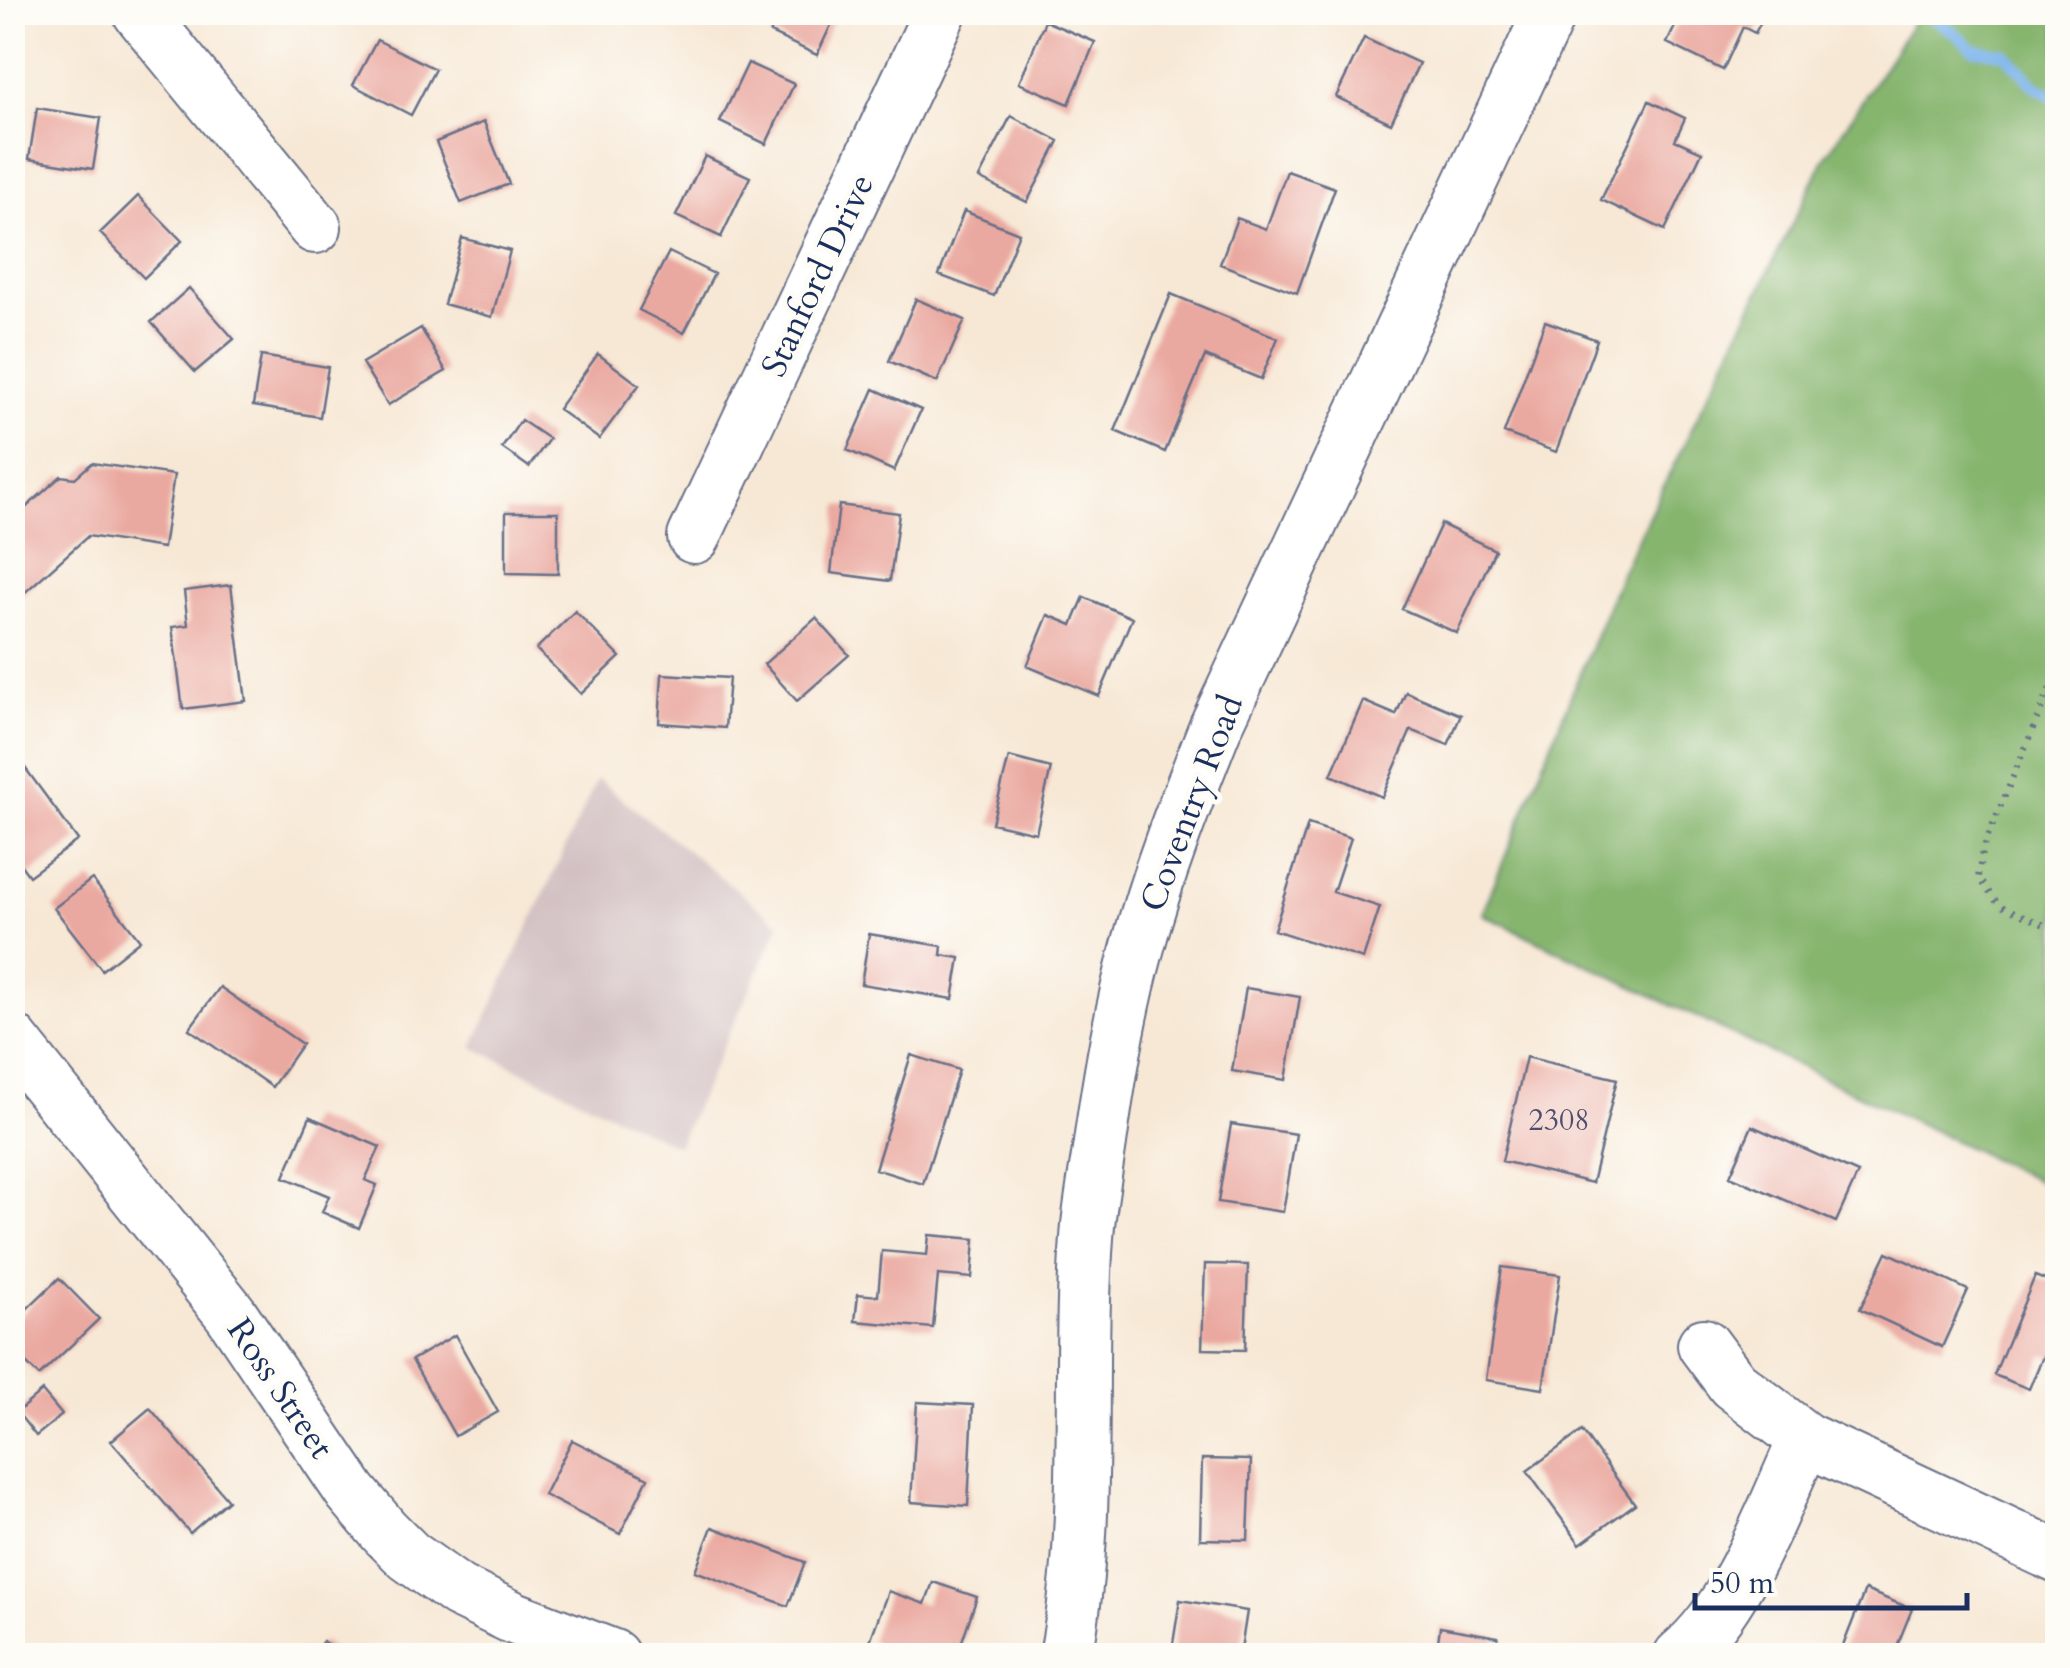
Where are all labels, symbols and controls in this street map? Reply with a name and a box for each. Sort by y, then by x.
street label: Stanford Drive [750,166,886,385]
street label: Coventry Road [1129,688,1255,918]
house number: 2308 [1528,1100,1590,1141]
street label: Ross Street [215,1309,345,1468]
scale bar [1695,1548,1968,1610]
text: 50 m [1710,1563,1775,1604]

